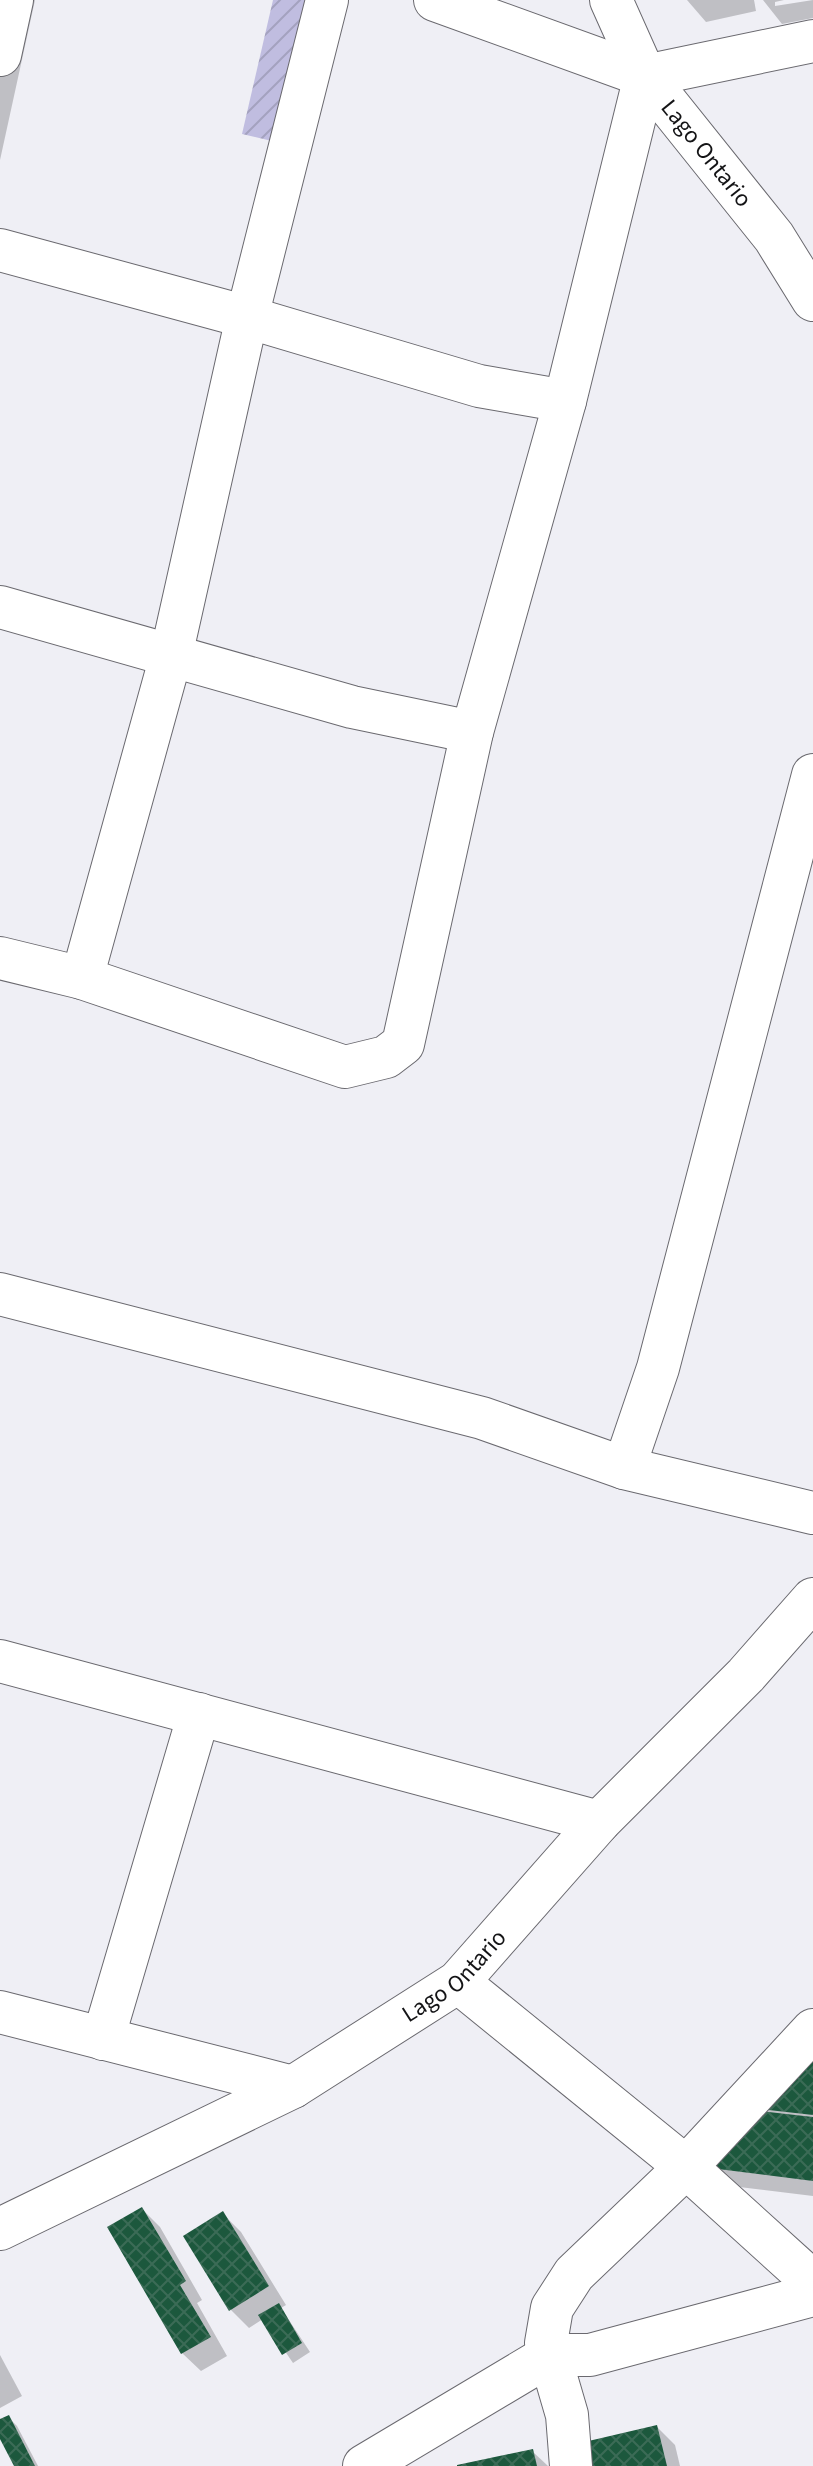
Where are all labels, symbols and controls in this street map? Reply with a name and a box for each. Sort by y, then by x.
street label: Lago Ontario [653,92,761,215]
street label: Lago Ontario [395,1921,514,2031]

